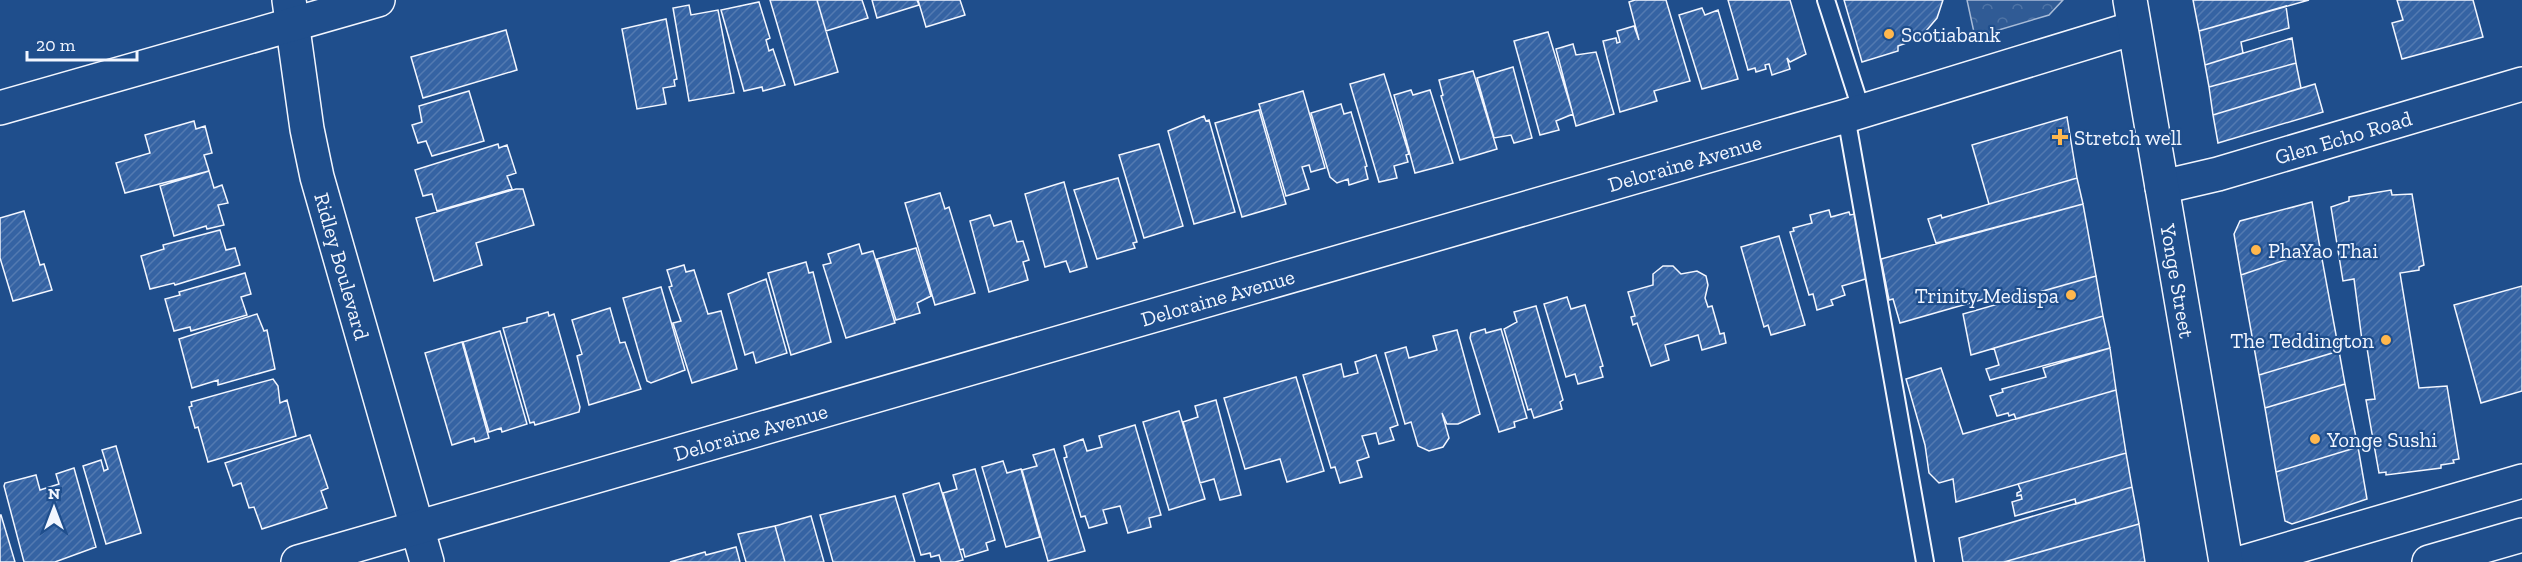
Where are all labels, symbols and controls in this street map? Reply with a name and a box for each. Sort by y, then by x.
place label: Scotiabank [1901,22,2001,47]
scale bar [27,24,136,62]
marker: Scotiabank [1882,27,1896,41]
text: 20 m [36,34,76,56]
street label: Glen Echo Road [2272,105,2415,169]
place label: Stretch well [2074,125,2182,150]
marker: Stretch well [2051,128,2069,146]
street label: Deloraine Avenue [1605,129,1764,196]
street label: Ridley Boulevard [310,190,376,343]
street label: Yonge Street [2156,221,2200,340]
place label: PhaYao Thai [2268,238,2378,263]
marker: PhaYao Thai [2249,243,2263,257]
street label: Deloraine Avenue [1138,263,1297,331]
place label: Trinity Medispa [1915,283,2059,308]
marker: Trinity Medispa [2064,288,2078,302]
place label: The Teddington [2230,328,2374,353]
marker: The Teddington [2379,333,2393,347]
street label: Deloraine Avenue [671,398,830,466]
place label: Yonge Sushi [2326,427,2437,452]
marker: Yonge Sushi [2308,432,2322,446]
north arrow [24,478,84,538]
text: N [48,484,60,503]

